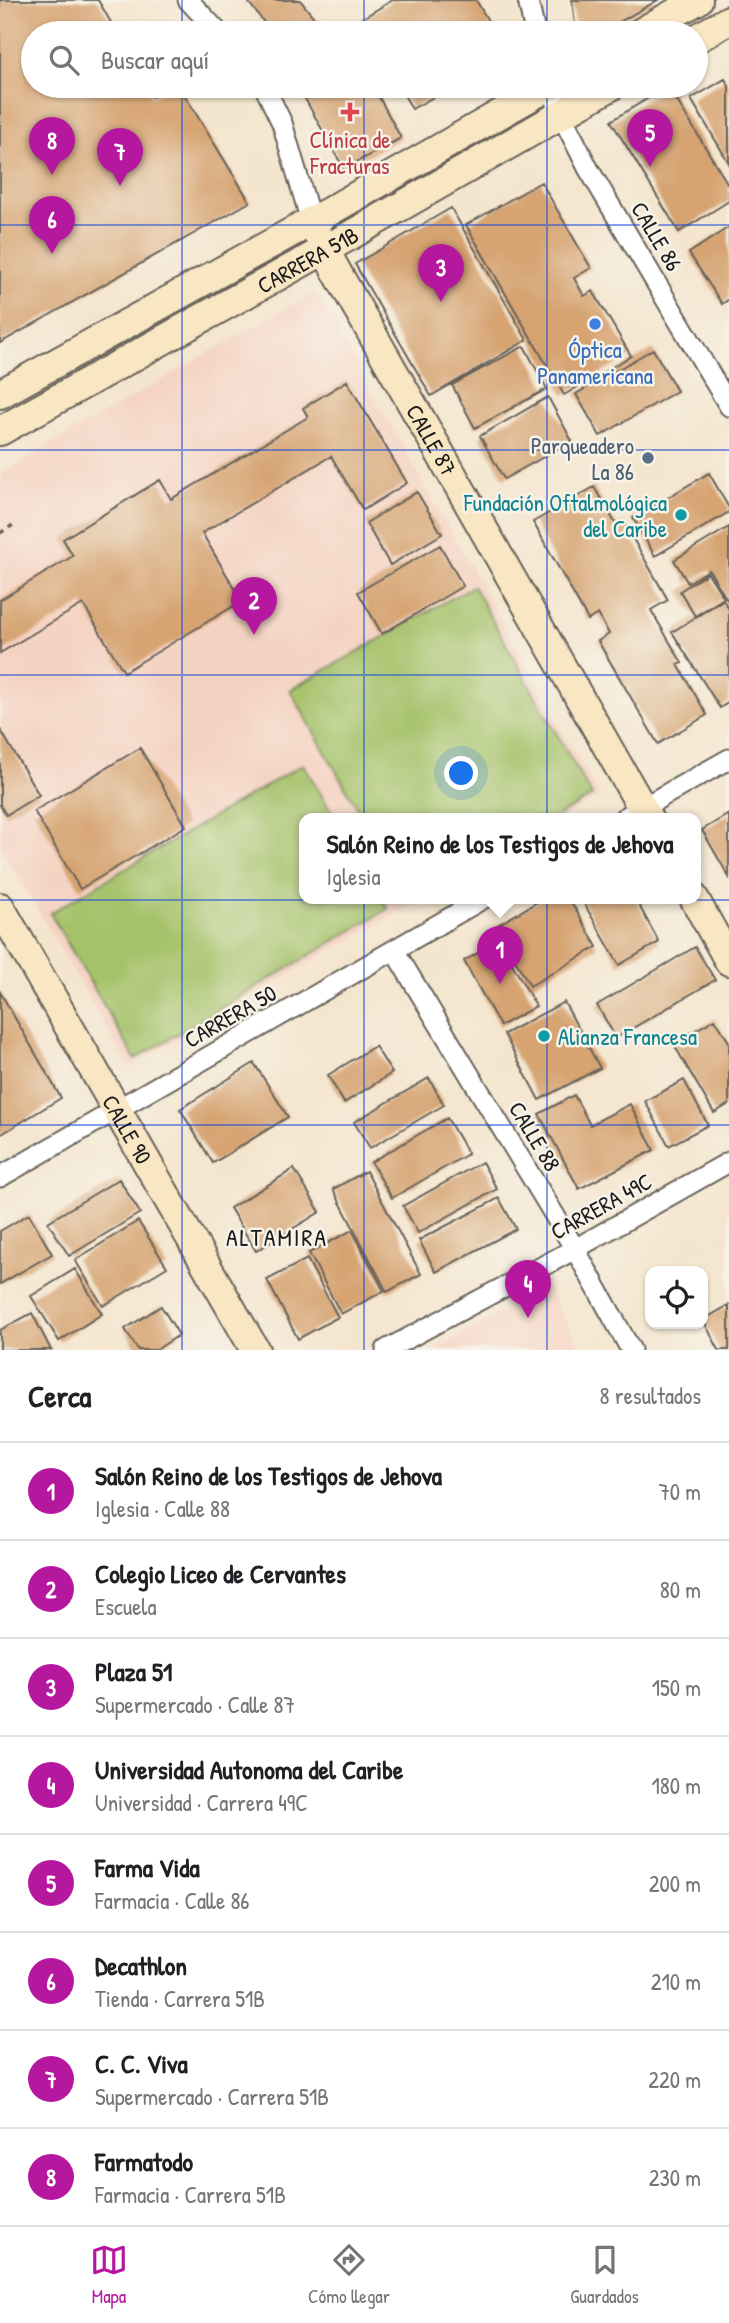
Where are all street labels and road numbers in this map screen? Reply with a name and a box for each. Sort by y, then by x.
street label: CALLE 86 [624,196,690,276]
street label: CARRERA 51B [251,219,364,300]
street label: CALLE 87 [400,398,465,481]
street label: CARRERA 50 [178,977,282,1055]
street label: CALLE 90 [96,1089,160,1169]
street label: CALLE 88 [502,1095,568,1177]
street label: CARRERA 49C [545,1165,657,1247]

